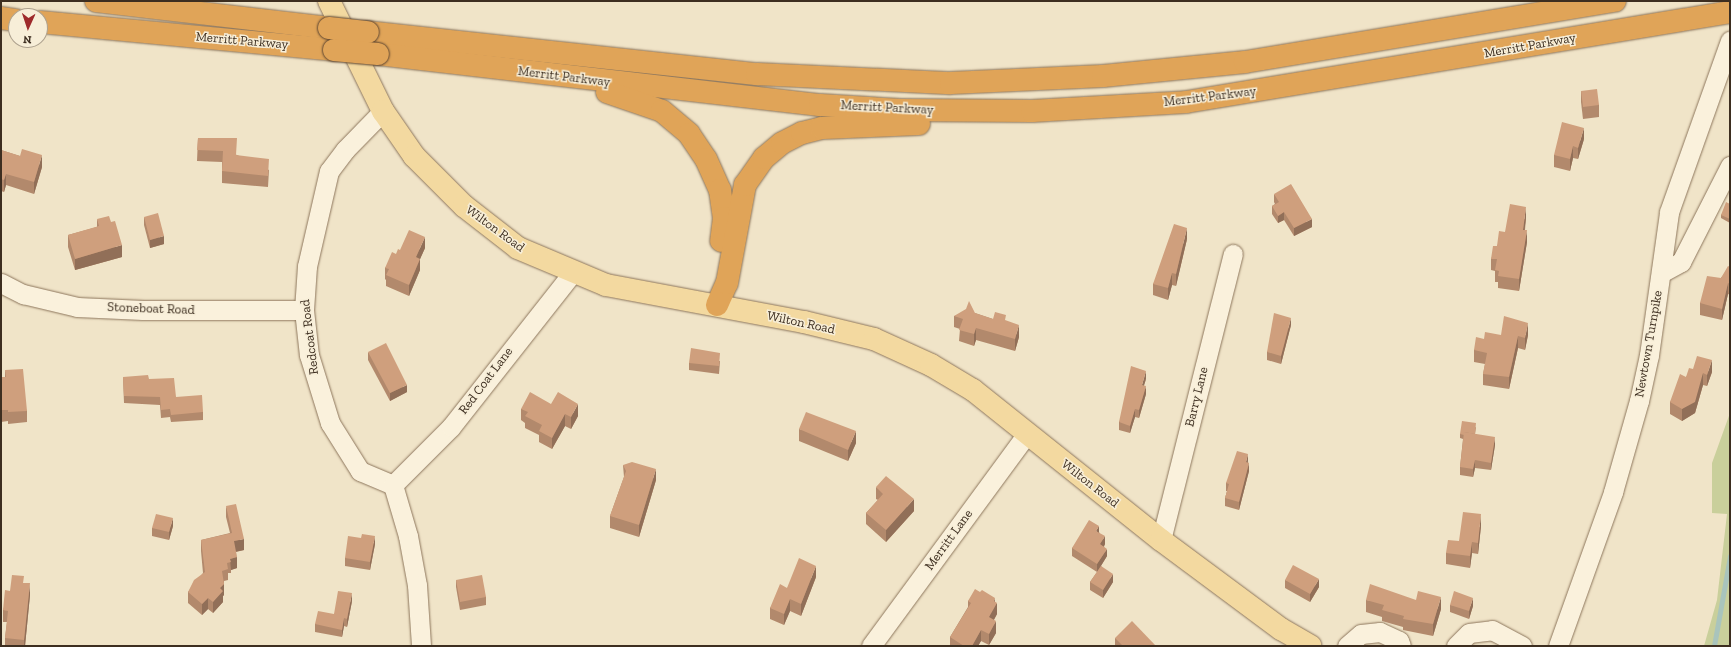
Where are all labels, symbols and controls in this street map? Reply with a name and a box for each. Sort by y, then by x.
north arrow [8,8,48,48]
street label: Merritt Parkway [195,29,289,53]
street label: Merritt Parkway [1483,30,1577,62]
text: N [23,33,32,46]
street label: Merritt Parkway [517,64,611,90]
street label: Merritt Parkway [1163,84,1257,110]
street label: Merritt Parkway [840,98,934,118]
street label: Wilton Road [463,202,527,256]
street label: Newtown Turnpike [1632,289,1666,399]
street label: Redcoat Road [298,298,322,376]
street label: Stoneboat Road [107,300,195,318]
street label: Wilton Road [766,308,836,338]
street label: Red Coat Lane [456,344,516,418]
street label: Barry Lane [1182,365,1212,429]
street label: Wilton Road [1058,457,1122,511]
street label: Merritt Lane [922,507,976,573]

